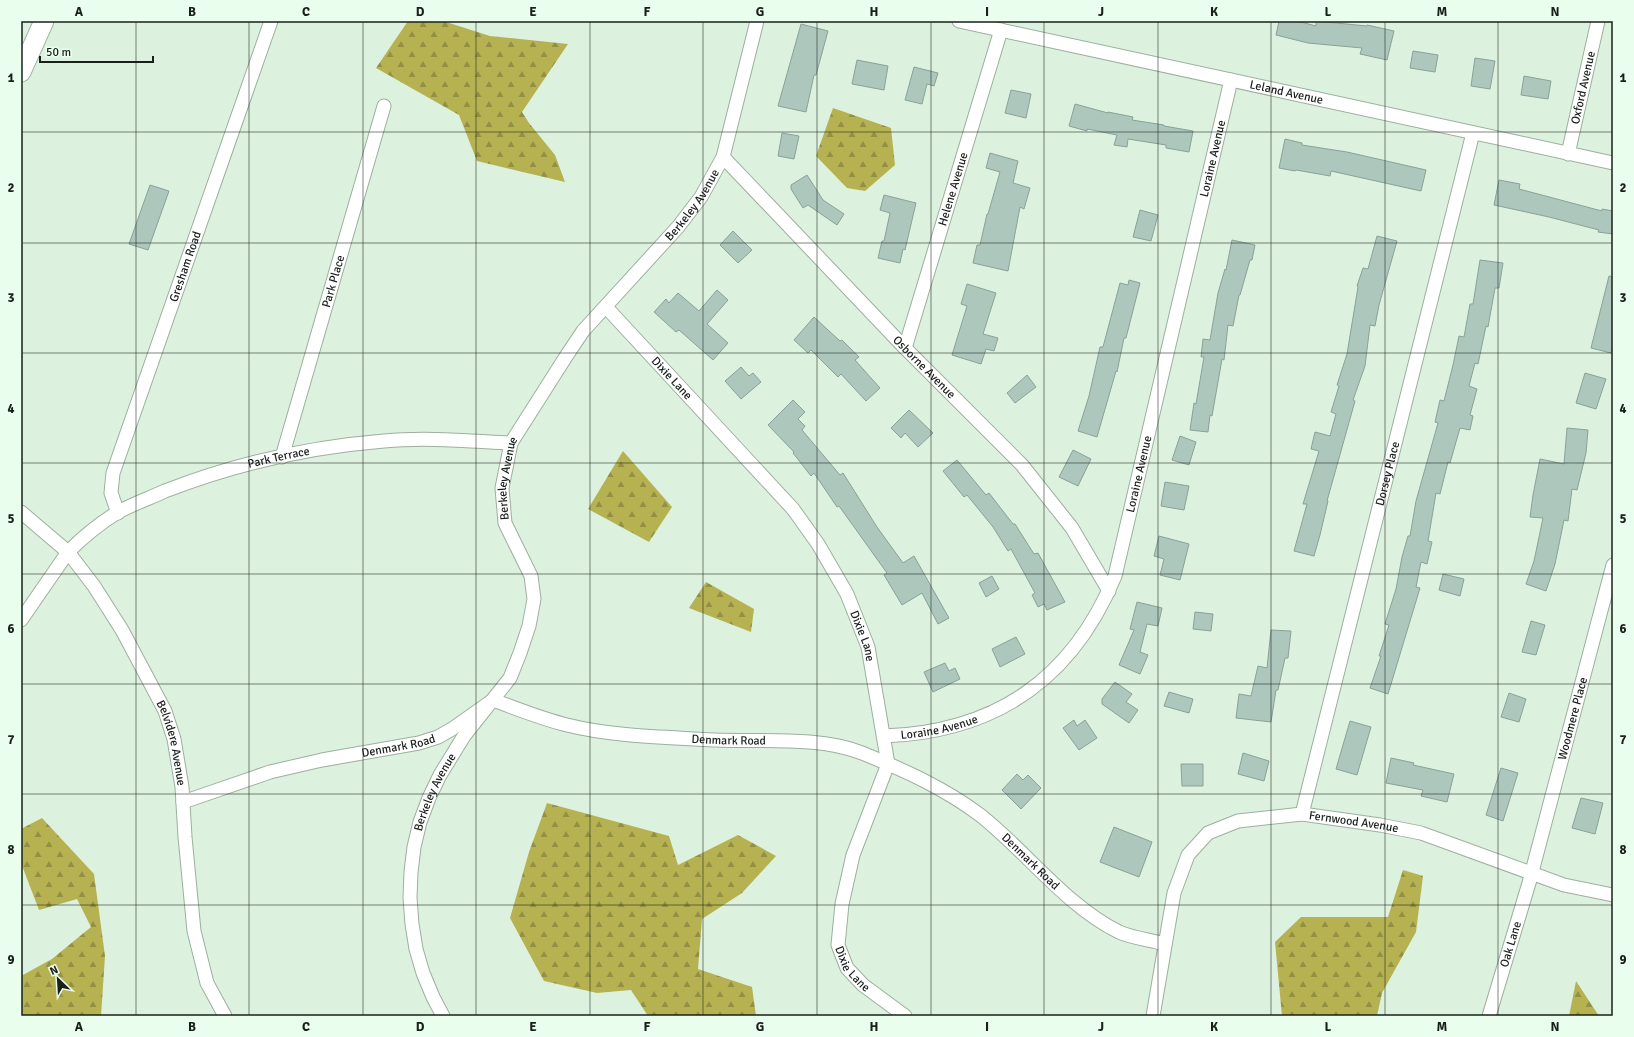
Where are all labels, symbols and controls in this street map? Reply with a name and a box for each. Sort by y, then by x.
text: A [75,4,84,20]
text: B [188,4,196,20]
text: C [302,4,310,20]
text: D [416,4,425,20]
text: E [529,4,537,20]
text: F [644,4,651,20]
text: G [756,4,764,20]
text: H [870,4,878,20]
text: I [985,4,989,20]
text: J [1098,4,1104,20]
text: K [1210,4,1218,20]
text: L [1325,4,1332,20]
text: M [1437,4,1448,20]
text: N [1550,4,1560,20]
scale bar [40,38,153,64]
text: 50 m [46,45,71,60]
street label: Oxford Avenue [1567,50,1598,126]
text: 1 [7,70,15,86]
text: 1 [1619,70,1627,86]
street label: Leland Avenue [1248,77,1324,107]
street label: Loraine Avenue [1196,119,1229,199]
street label: Helene Avenue [935,150,971,228]
street label: Berkeley Avenue [662,167,722,244]
text: 2 [7,180,15,196]
text: 2 [1619,180,1627,196]
street label: Gresham Road [166,229,204,304]
street label: Park Place [318,253,348,309]
text: 3 [7,290,15,306]
text: 3 [1619,290,1627,306]
street label: Osborne Avenue [890,332,959,402]
street label: Dixie Lane [648,354,695,403]
text: 4 [7,401,15,417]
text: 4 [1619,401,1627,417]
street label: Berkeley Avenue [494,434,521,521]
street label: Loraine Avenue [1123,434,1155,514]
street label: Dorsey Place [1372,440,1403,507]
street label: Park Terrace [246,443,311,471]
text: 5 [7,511,15,527]
text: 5 [1619,511,1627,527]
street label: Dixie Lane [847,608,878,663]
text: 6 [7,621,15,637]
text: 6 [1619,621,1627,637]
street label: Woodmere Place [1554,675,1591,762]
street label: Belvidere Avenue [153,697,189,787]
street label: Loraine Avenue [900,711,980,743]
street label: Denmark Road [360,731,437,760]
street label: Denmark Road [691,731,766,748]
text: 7 [7,732,15,748]
text: 7 [1619,732,1627,748]
street label: Berkeley Avenue [411,750,459,833]
street label: Fernwood Avenue [1308,808,1400,836]
street label: Denmark Road [999,830,1063,893]
text: 8 [7,842,15,858]
text: 8 [1619,842,1627,858]
street label: Oak Lane [1497,919,1525,969]
street label: Dixie Lane [832,944,873,995]
text: 9 [7,952,15,968]
text: 9 [1619,952,1627,968]
north arrow [38,959,78,999]
text: N [48,963,60,978]
text: A [75,1019,84,1035]
text: B [188,1019,196,1035]
text: C [302,1019,310,1035]
text: D [416,1019,425,1035]
text: E [529,1019,537,1035]
text: F [644,1019,651,1035]
text: G [756,1019,764,1035]
text: H [870,1019,878,1035]
text: I [985,1019,989,1035]
text: J [1098,1019,1104,1035]
text: K [1210,1019,1218,1035]
text: L [1325,1019,1332,1035]
text: M [1437,1019,1448,1035]
text: N [1550,1019,1560,1035]

